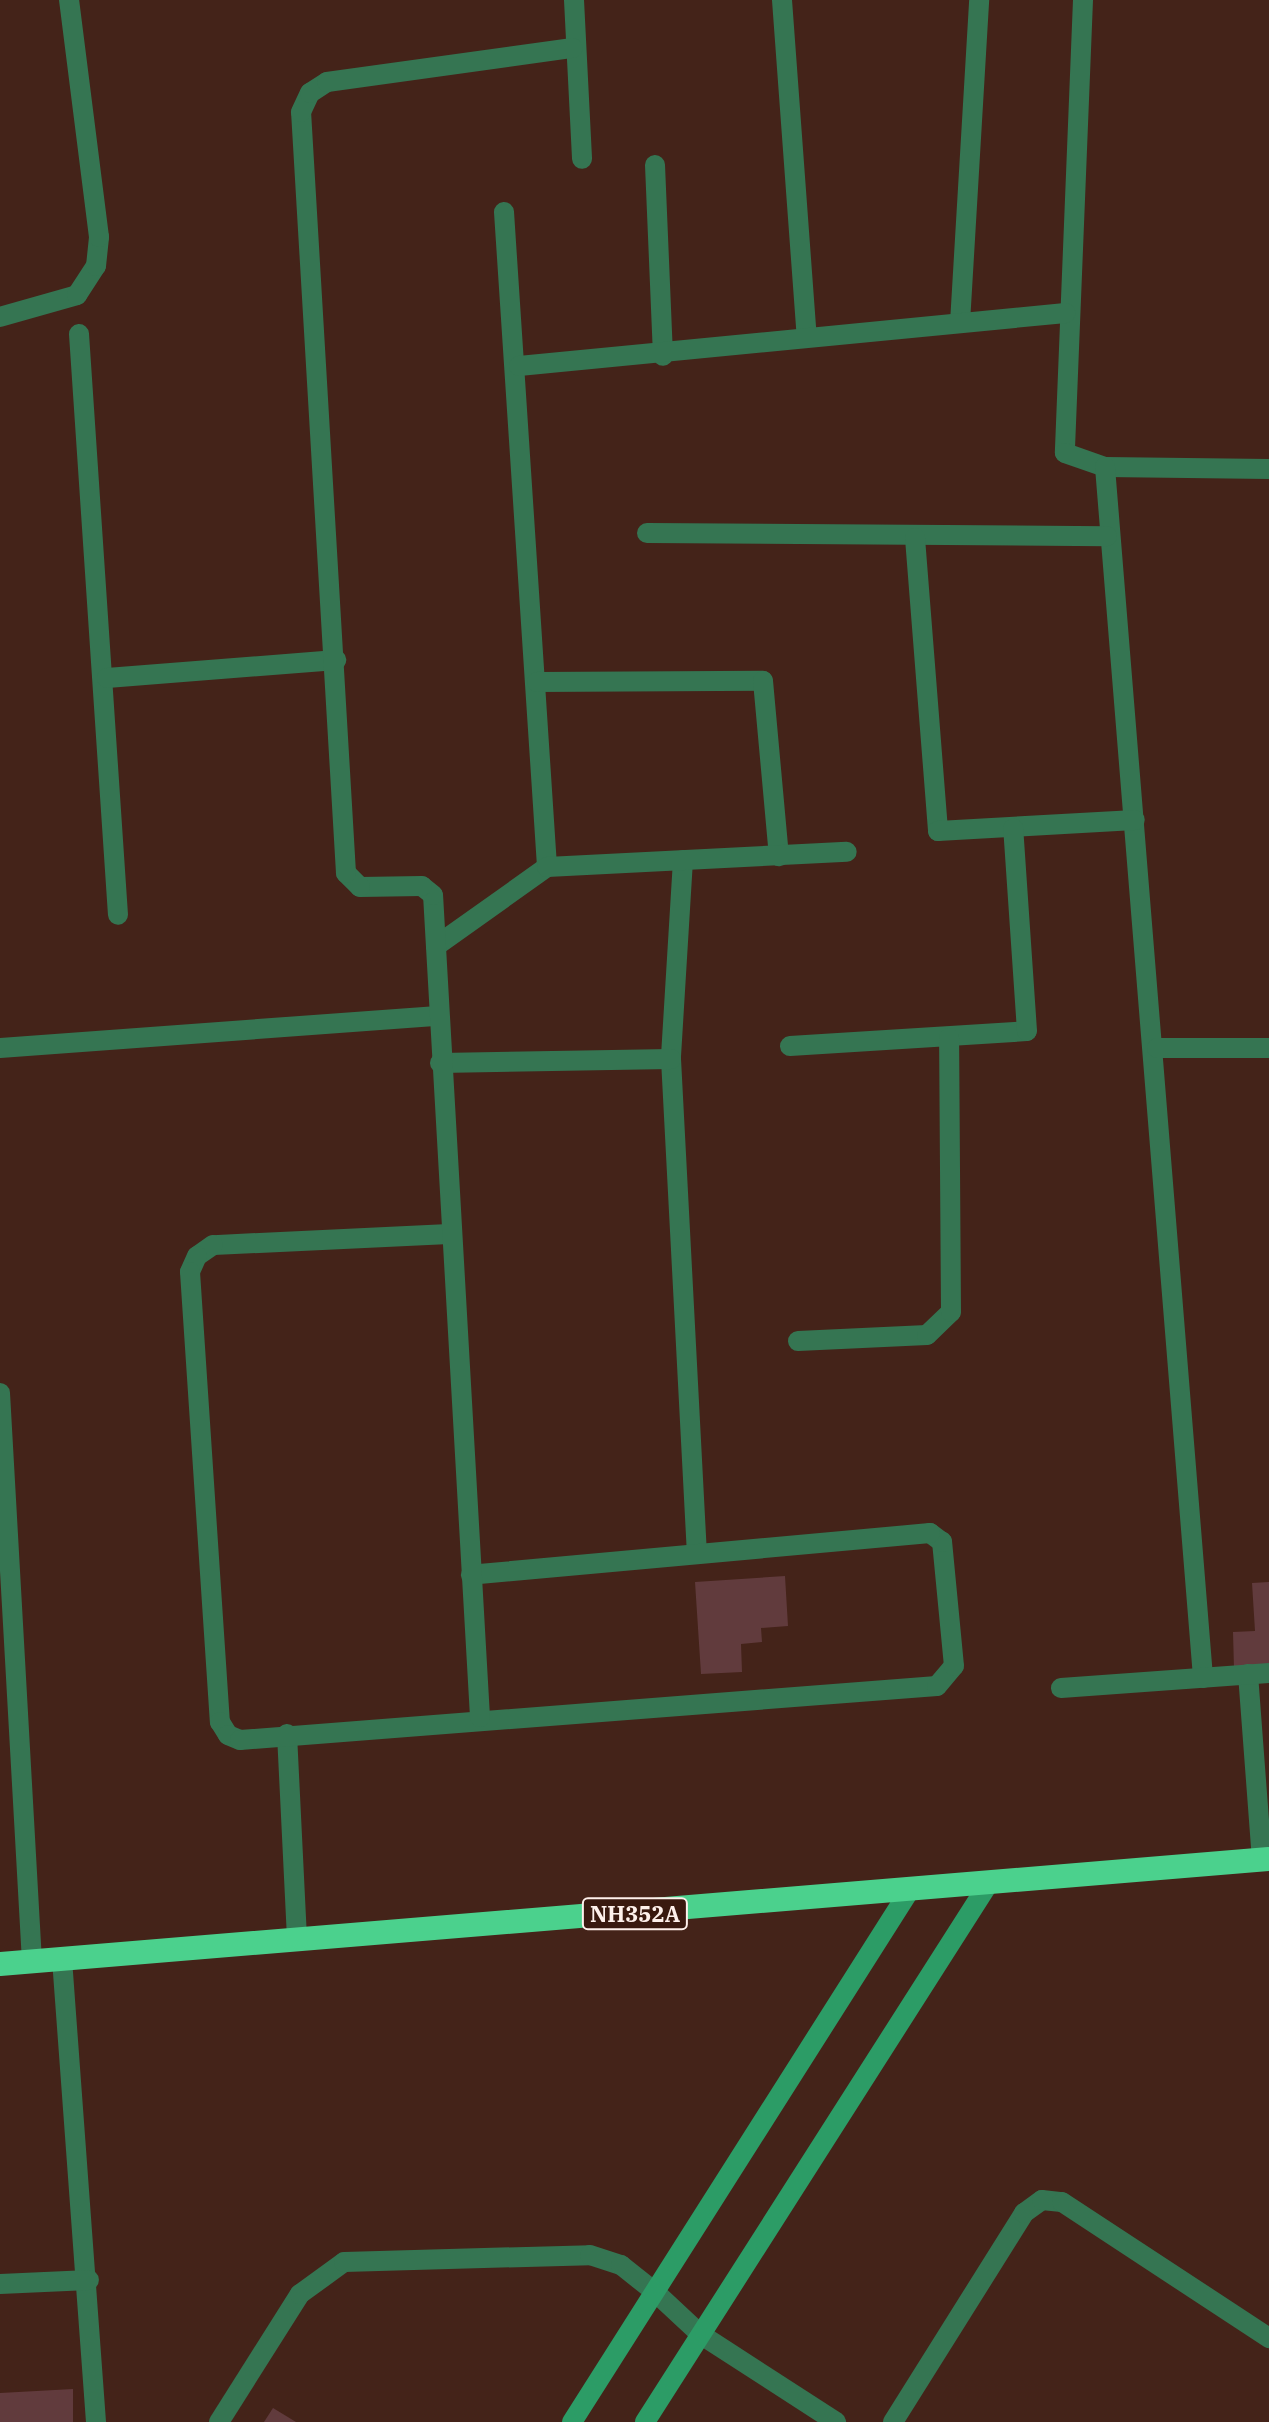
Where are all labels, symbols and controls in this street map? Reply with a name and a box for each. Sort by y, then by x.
road number: NH352A [581,1896,689,1932]

